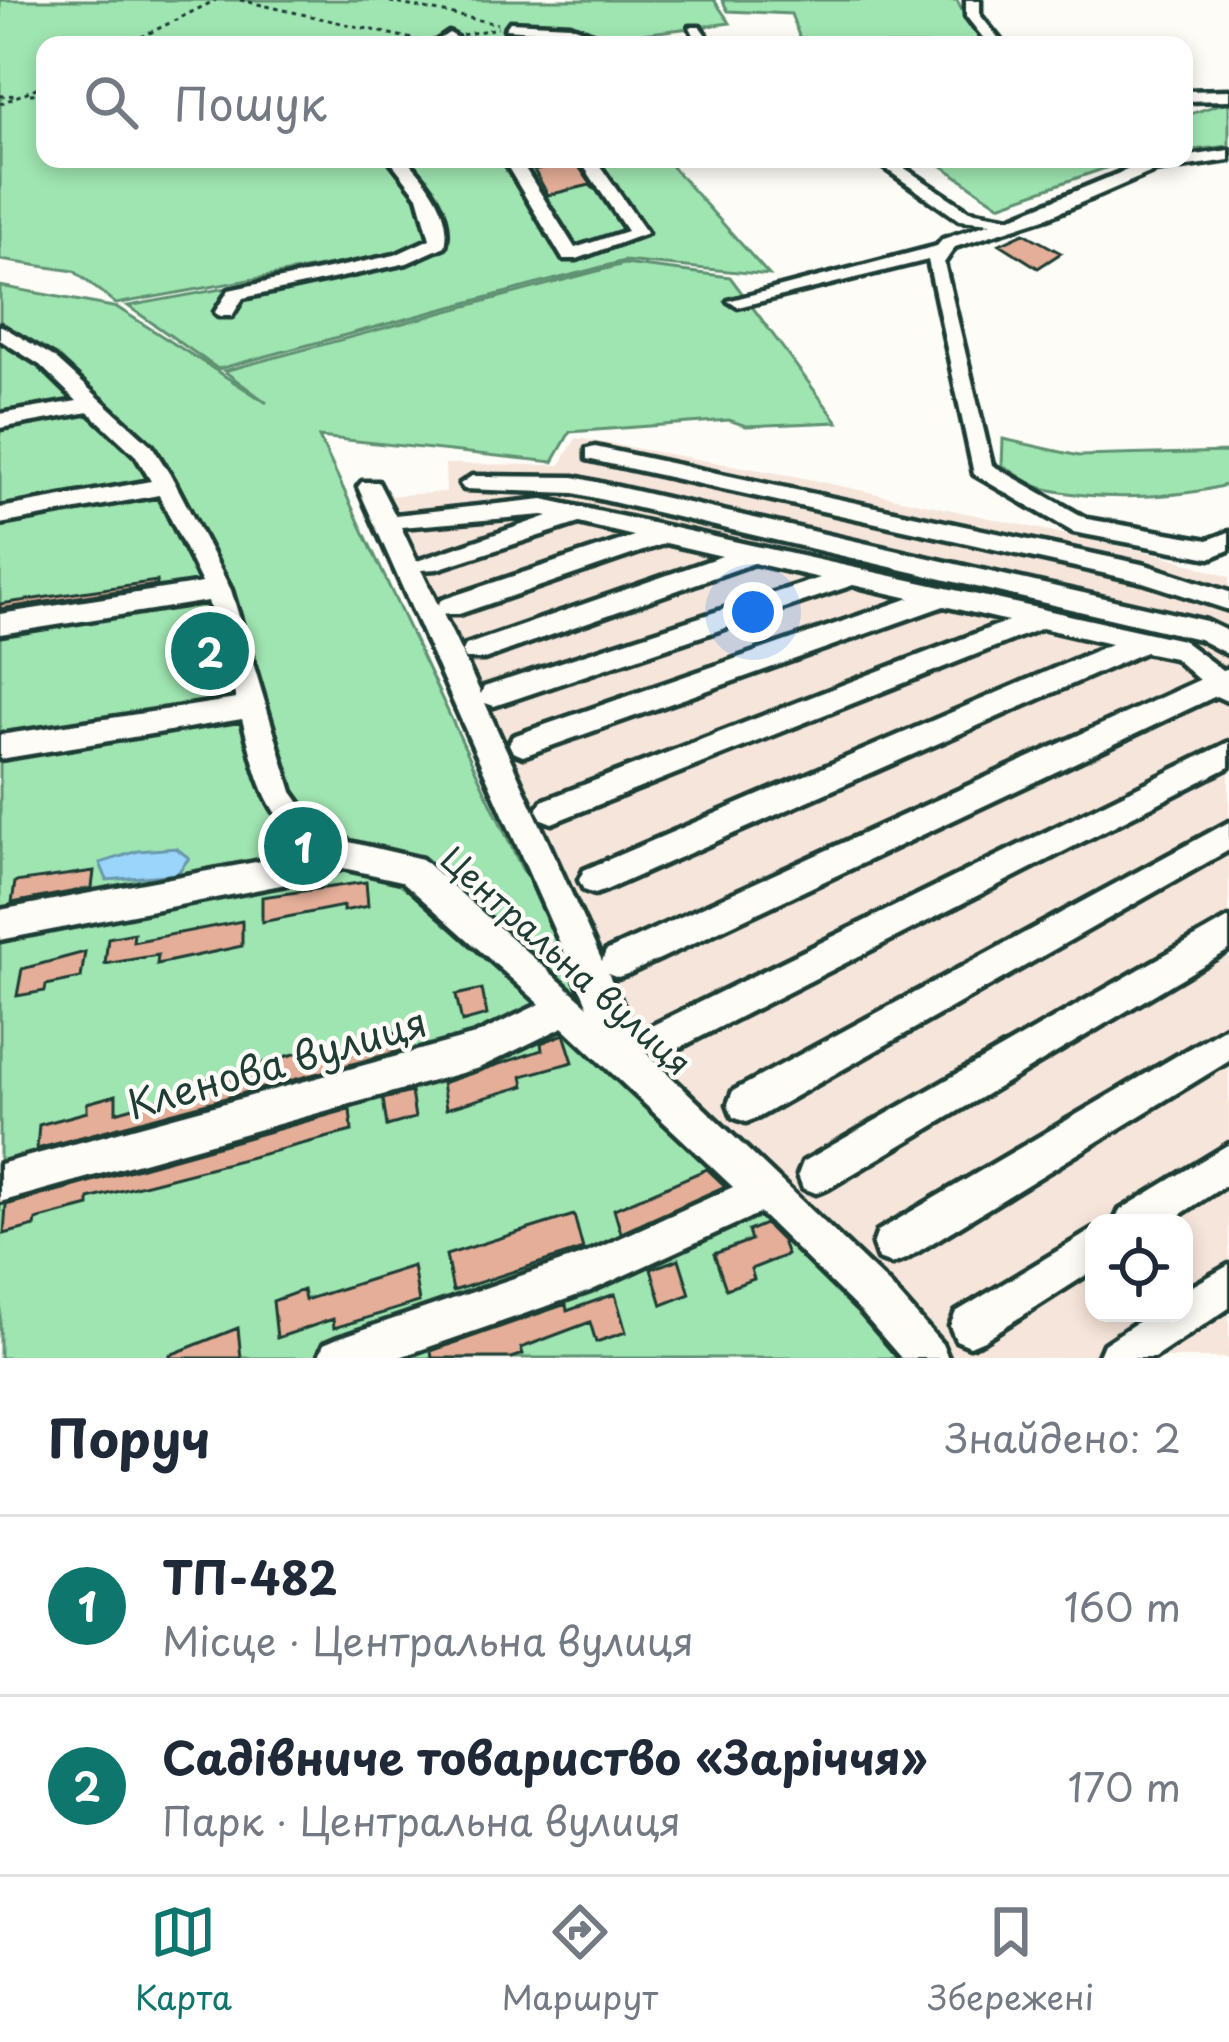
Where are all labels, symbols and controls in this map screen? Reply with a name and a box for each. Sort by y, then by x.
search box [36,36,1193,168]
text: Пошук [174,68,327,136]
icon: search [78,69,144,135]
your location [723,582,783,642]
pin: 2 [171,606,249,696]
pin: 1 [264,801,342,891]
street label: Центральна вулиця [431,833,704,1086]
street label: Кленова вулиця [119,991,433,1133]
map controls [1085,1214,1193,1322]
button: locate [1085,1214,1193,1322]
text: Поруч [48,1398,210,1475]
text: Знайдено: 2 [945,1407,1181,1466]
text: ТП-482 [162,1542,338,1610]
text: 1 [78,1576,96,1635]
text: 160 m [1064,1576,1181,1635]
text: Місце · Центральна вулиця [162,1610,694,1669]
text: Садівниче товариство «Заріччя» [162,1722,927,1790]
text: 2 [73,1756,101,1815]
text: 170 m [1068,1756,1181,1815]
text: Парк · Центральна вулиця [162,1790,681,1849]
tab: Карта [135,1899,232,2021]
tab: Маршрут [502,1899,658,2021]
tab: Збережені [928,1899,1094,2021]

